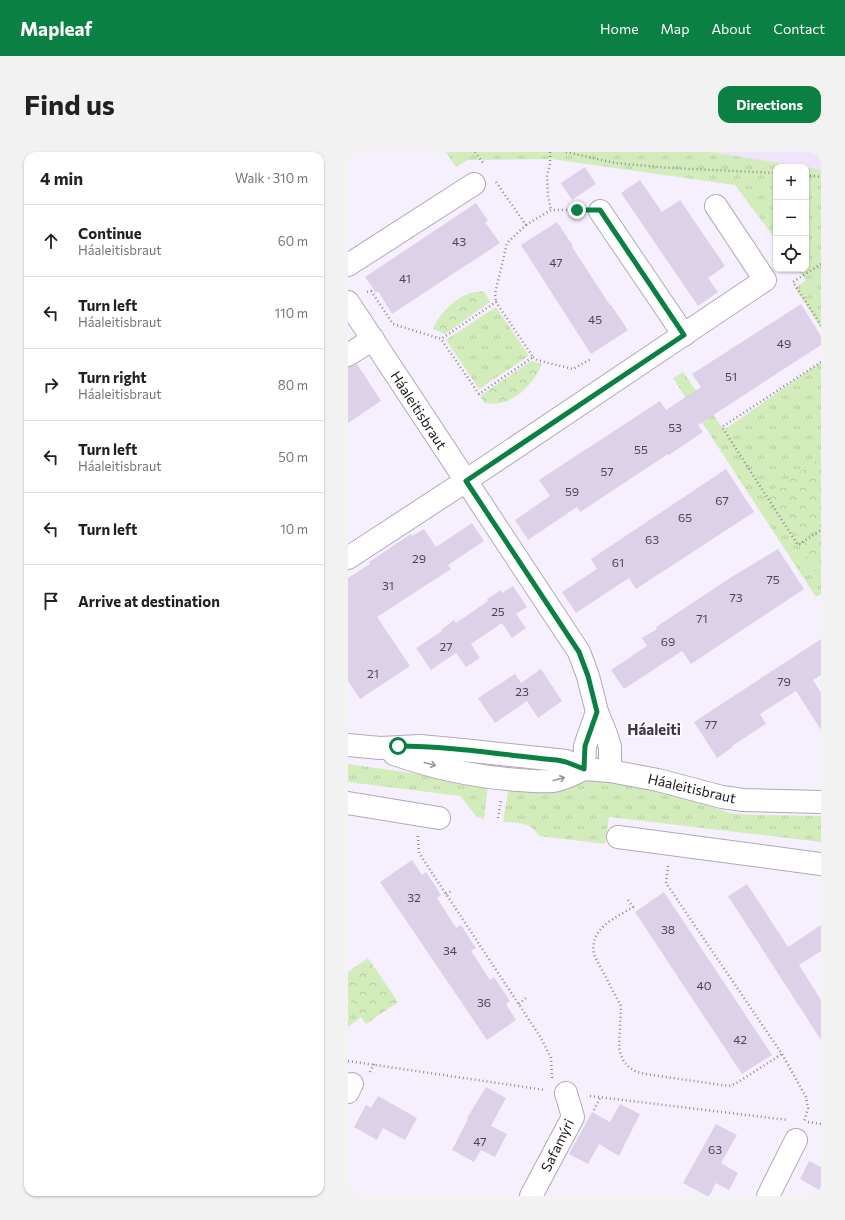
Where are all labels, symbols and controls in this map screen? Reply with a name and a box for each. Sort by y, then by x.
text: Mapleaf [20,17,92,40]
text: Home [600,20,639,37]
text: Map [661,20,689,37]
text: About [711,20,751,37]
text: Contact [773,20,825,37]
button: Directions [718,86,821,123]
text: Find us [24,87,115,121]
map controls [773,164,809,272]
button: + [773,164,809,200]
text: 4 min [40,168,83,189]
text: Walk · 310 m [235,170,308,186]
button: − [773,200,809,236]
route end [568,201,586,219]
text: Continue [78,224,142,242]
icon: ahead [40,230,62,252]
text: 60 m [278,233,308,249]
house number: 43 [452,234,466,248]
button: locate [773,236,809,272]
text: Háaleitisbraut [78,242,162,258]
house number: 47 [549,255,563,269]
house number: 41 [399,271,411,285]
text: Turn left [78,296,137,314]
icon: left [40,302,62,324]
text: 110 m [275,305,308,321]
house number: 45 [588,312,602,326]
text: Háaleitisbraut [78,314,162,330]
house number: 49 [777,336,791,350]
text: Turn right [78,368,147,386]
street label: Háaleitisbraut [387,368,451,453]
house number: 51 [725,369,737,383]
icon: right [40,374,62,396]
text: 80 m [278,377,308,393]
text: Háaleitisbraut [78,386,162,402]
house number: 53 [668,420,682,434]
text: Turn left [78,440,137,458]
house number: 55 [634,442,648,456]
icon: left [40,446,62,468]
text: 50 m [278,449,308,465]
text: Háaleitisbraut [78,458,162,474]
house number: 57 [600,464,614,478]
house number: 59 [565,484,579,498]
house number: 67 [715,493,729,507]
house number: 65 [678,510,692,524]
icon: left [40,518,62,540]
text: Turn left [78,520,137,538]
text: 10 m [280,521,308,537]
house number: 63 [645,532,659,546]
house number: 29 [412,551,426,565]
house number: 61 [612,555,624,569]
house number: 75 [766,572,780,586]
house number: 31 [382,578,394,592]
icon: arrive [40,590,62,612]
house number: 73 [729,590,743,604]
text: Arrive at destination [78,592,220,610]
house number: 25 [491,604,505,618]
house number: 71 [696,611,708,625]
house number: 69 [661,634,675,648]
house number: 27 [440,639,452,653]
house number: 21 [367,666,379,680]
house number: 79 [777,674,791,688]
house number: 23 [515,684,529,698]
house number: 77 [705,717,717,731]
district label: Háaleiti [627,720,681,738]
route start [389,737,407,755]
one-way arrow [424,761,437,768]
street label: Háaleitisbraut [646,770,738,806]
one-way arrow [552,775,565,782]
house number: 32 [407,890,421,904]
house number: 38 [661,922,675,936]
house number: 34 [443,943,457,957]
house number: 40 [696,978,712,992]
house number: 36 [477,995,491,1009]
house number: 42 [733,1032,747,1046]
street label: Safamýri [537,1116,577,1174]
house number: 47 [473,1134,487,1148]
house number: 63 [708,1142,722,1156]

